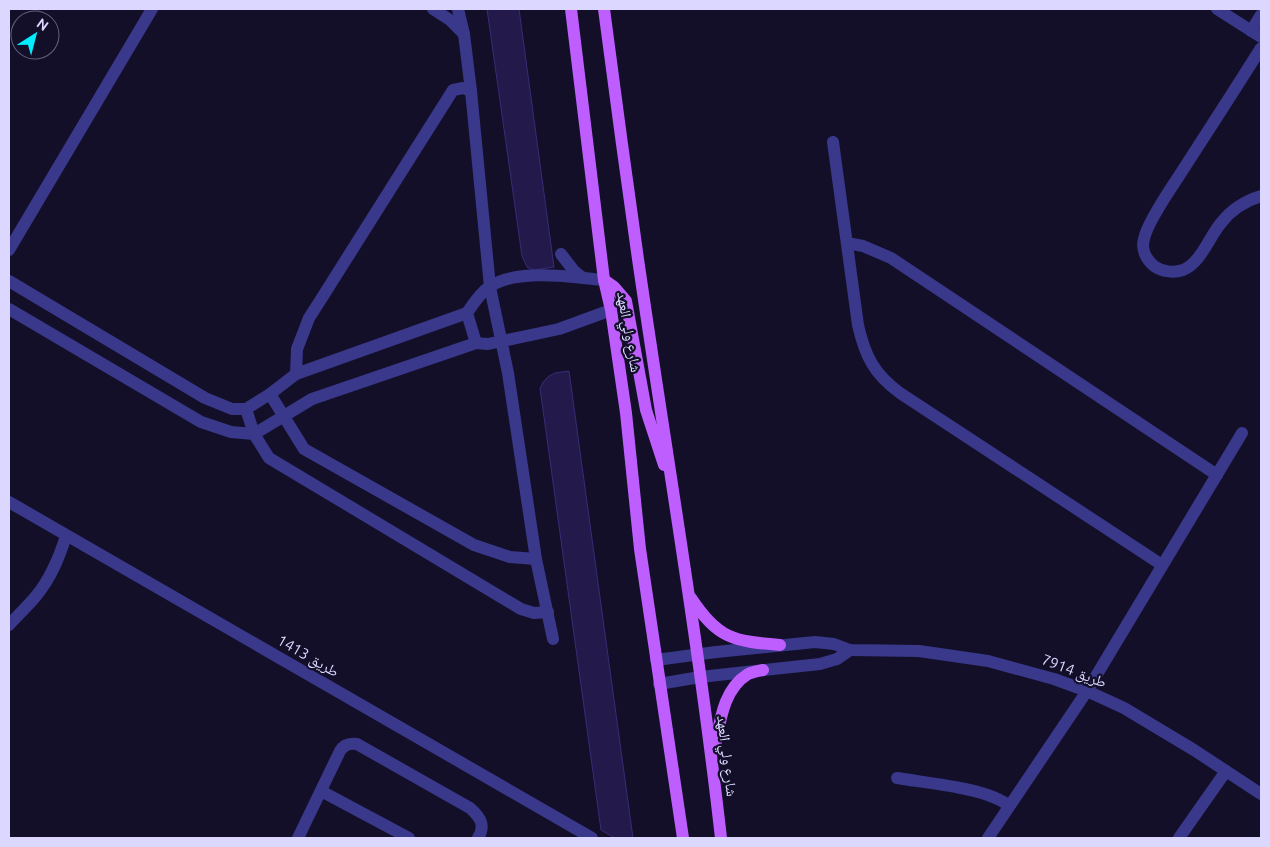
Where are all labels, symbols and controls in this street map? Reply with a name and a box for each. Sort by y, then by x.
north arrow [10,10,60,60]
text: N [34,15,52,34]
street label: شارع ولي العهد [610,290,645,374]
street label: طريق 1413 [274,631,342,682]
street label: طريق 7914 [1039,650,1109,693]
street label: شارع ولي العهد [710,714,741,798]

